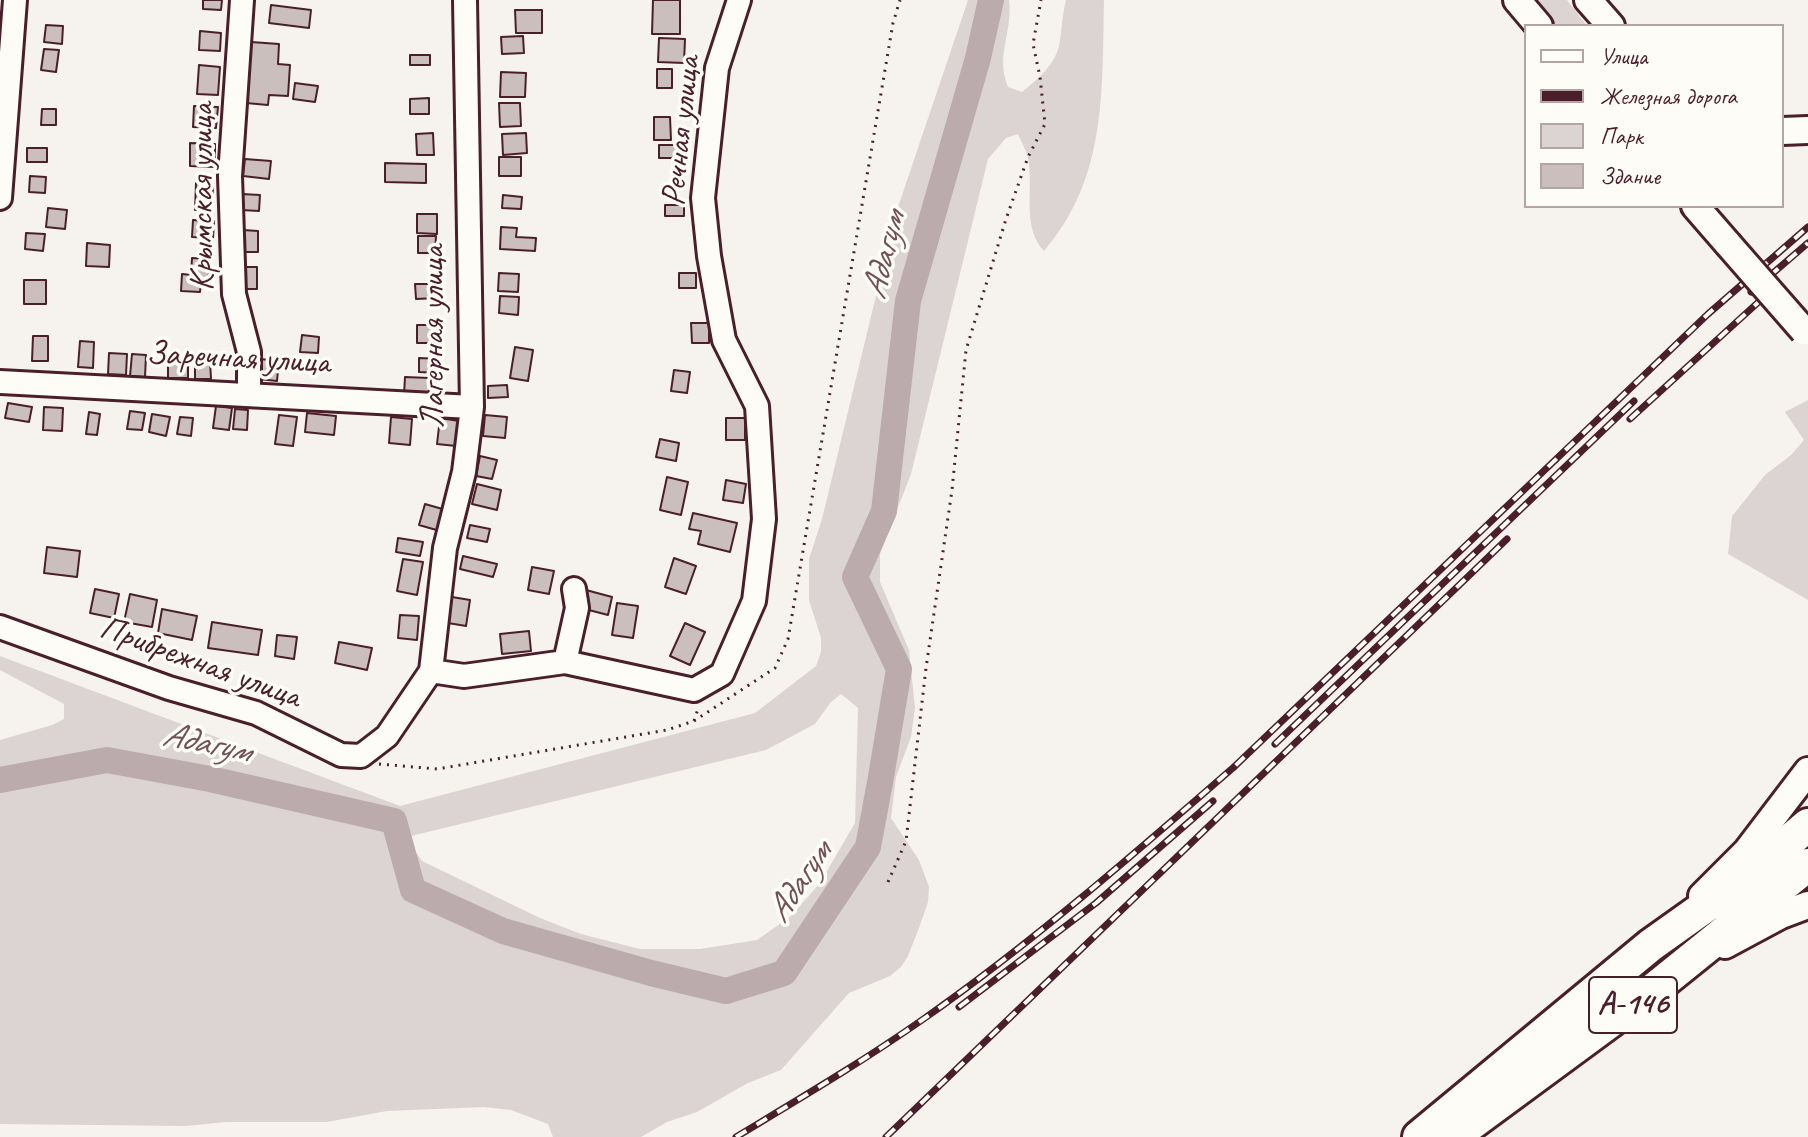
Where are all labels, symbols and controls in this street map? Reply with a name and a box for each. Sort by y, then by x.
legend [1524,24,1784,208]
text: Улица [1600,41,1648,71]
street label: Речная улица [654,54,710,208]
text: Железная дорога [1600,81,1737,111]
street label: Крымская улица [183,103,223,291]
text: Парк [1600,121,1643,151]
text: Здание [1600,161,1660,191]
water label: Адагум [853,208,917,304]
street label: Лагерная улица [414,246,454,428]
street label: Заречная улица [145,334,331,384]
street label: Прибрежная улица [94,608,306,718]
water label: Адагум [159,714,253,774]
water label: Адагум [758,835,842,931]
road number: А-146 [1589,977,1677,1033]

